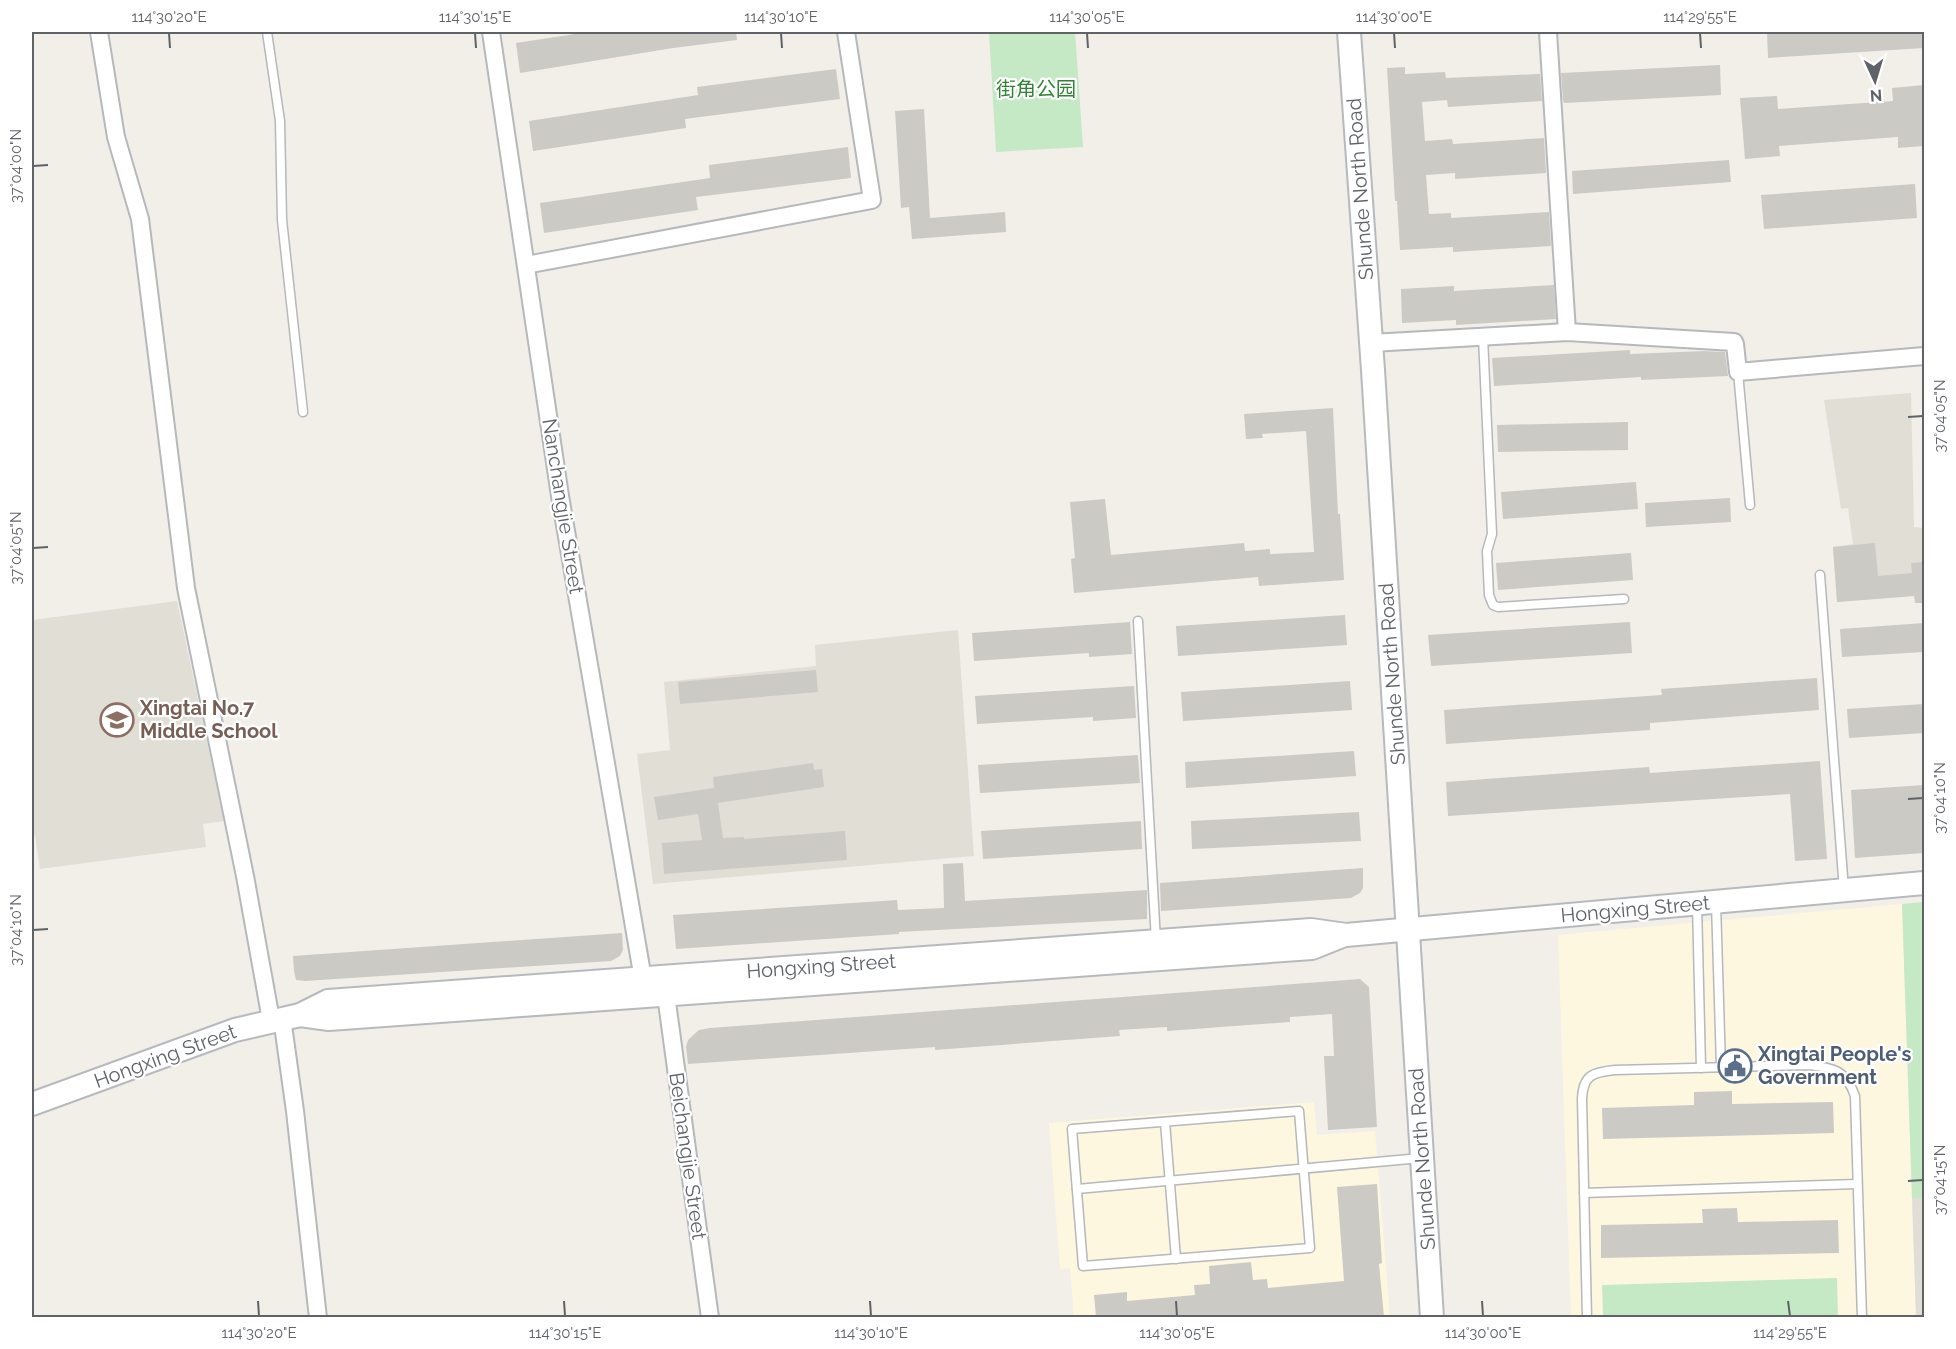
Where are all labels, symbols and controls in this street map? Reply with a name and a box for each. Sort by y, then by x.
text: 114°30'20"E [131,8,207,26]
text: 114°30'15"E [439,8,511,26]
text: 114°30'10"E [744,8,818,26]
text: 114°30'05"E [1049,8,1125,26]
text: 114°30'00"E [1356,8,1432,26]
text: 114°29'55"E [1663,8,1737,26]
north arrow [1845,51,1905,111]
park label: 街角公园 [996,77,1076,101]
text: N [1869,86,1883,105]
street label: Shunde North Road [1342,97,1378,281]
text: 37°04'00"N [7,129,25,203]
text: 37°04'05"N [1931,379,1949,453]
street label: Nanchangjie Street [537,417,589,596]
text: 37°04'05"N [7,511,25,585]
street label: Shunde North Road [1374,582,1410,766]
place label: Xingtai No.7 Middle School [139,696,278,743]
school or university icon: Xingtai No.7 Middle School [99,702,135,738]
text: 37°04'10"N [1931,762,1949,834]
street label: Hongxing Street [1559,891,1711,927]
text: 37°04'10"N [7,894,25,966]
street label: Hongxing Street [746,949,897,983]
street label: Hongxing Street [91,1019,240,1093]
place label: Xingtai People's Government [1757,1042,1911,1089]
public building icon: Xingtai People's Government [1717,1048,1753,1084]
street label: Shunde North Road [1404,1067,1440,1251]
street label: Beichangjie Street [664,1071,712,1241]
text: 37°04'15"N [1931,1145,1949,1215]
text: 114°30'20"E [221,1324,297,1342]
text: 114°30'15"E [529,1324,601,1342]
text: 114°30'10"E [834,1324,908,1342]
text: 114°30'05"E [1139,1324,1215,1342]
text: 114°30'00"E [1445,1324,1521,1342]
text: 114°29'55"E [1753,1324,1827,1342]

